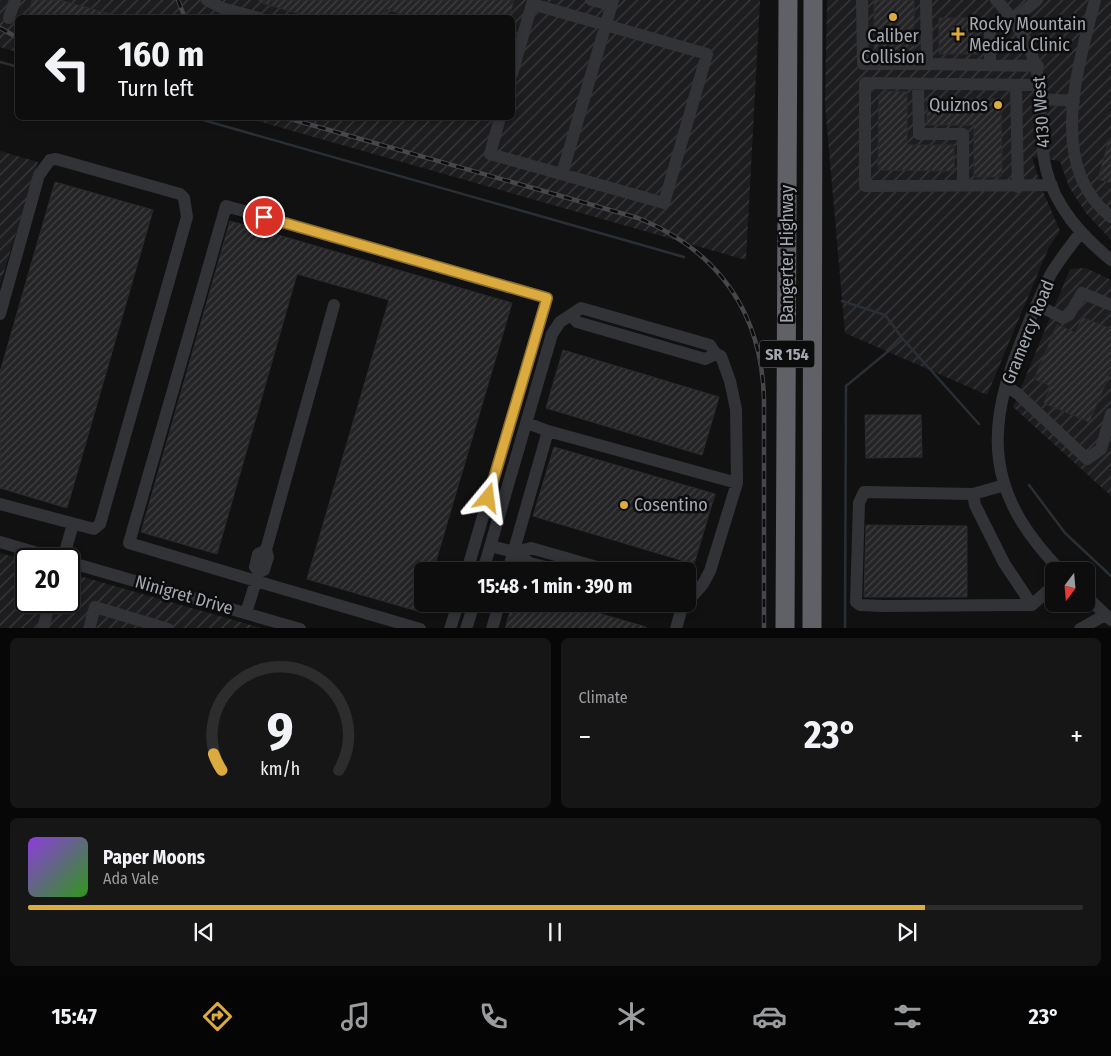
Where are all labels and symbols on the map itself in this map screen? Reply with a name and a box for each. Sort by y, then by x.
marker: Caliber Collision [887,11,899,23]
place label: Rocky Mountain Medical Clinic [969,13,1086,56]
place label: Caliber Collision [861,25,925,68]
marker: Rocky Mountain Medical Clinic [951,27,965,41]
street label: 4130 West [1027,75,1054,149]
place label: Quiznos [929,94,988,116]
marker: Quiznos [992,99,1004,111]
street label: Bangerter Highway [776,185,798,323]
pin [243,196,285,238]
street label: Gramercy Road [997,277,1059,387]
road number: SR 154 [760,340,814,368]
position arrow [461,471,513,523]
place label: Cosentino [634,494,708,516]
marker: Cosentino [618,499,630,511]
speed limit sign: 20 [15,548,80,613]
north arrow [1045,562,1095,612]
street label: Ninigret Drive [132,571,236,619]

